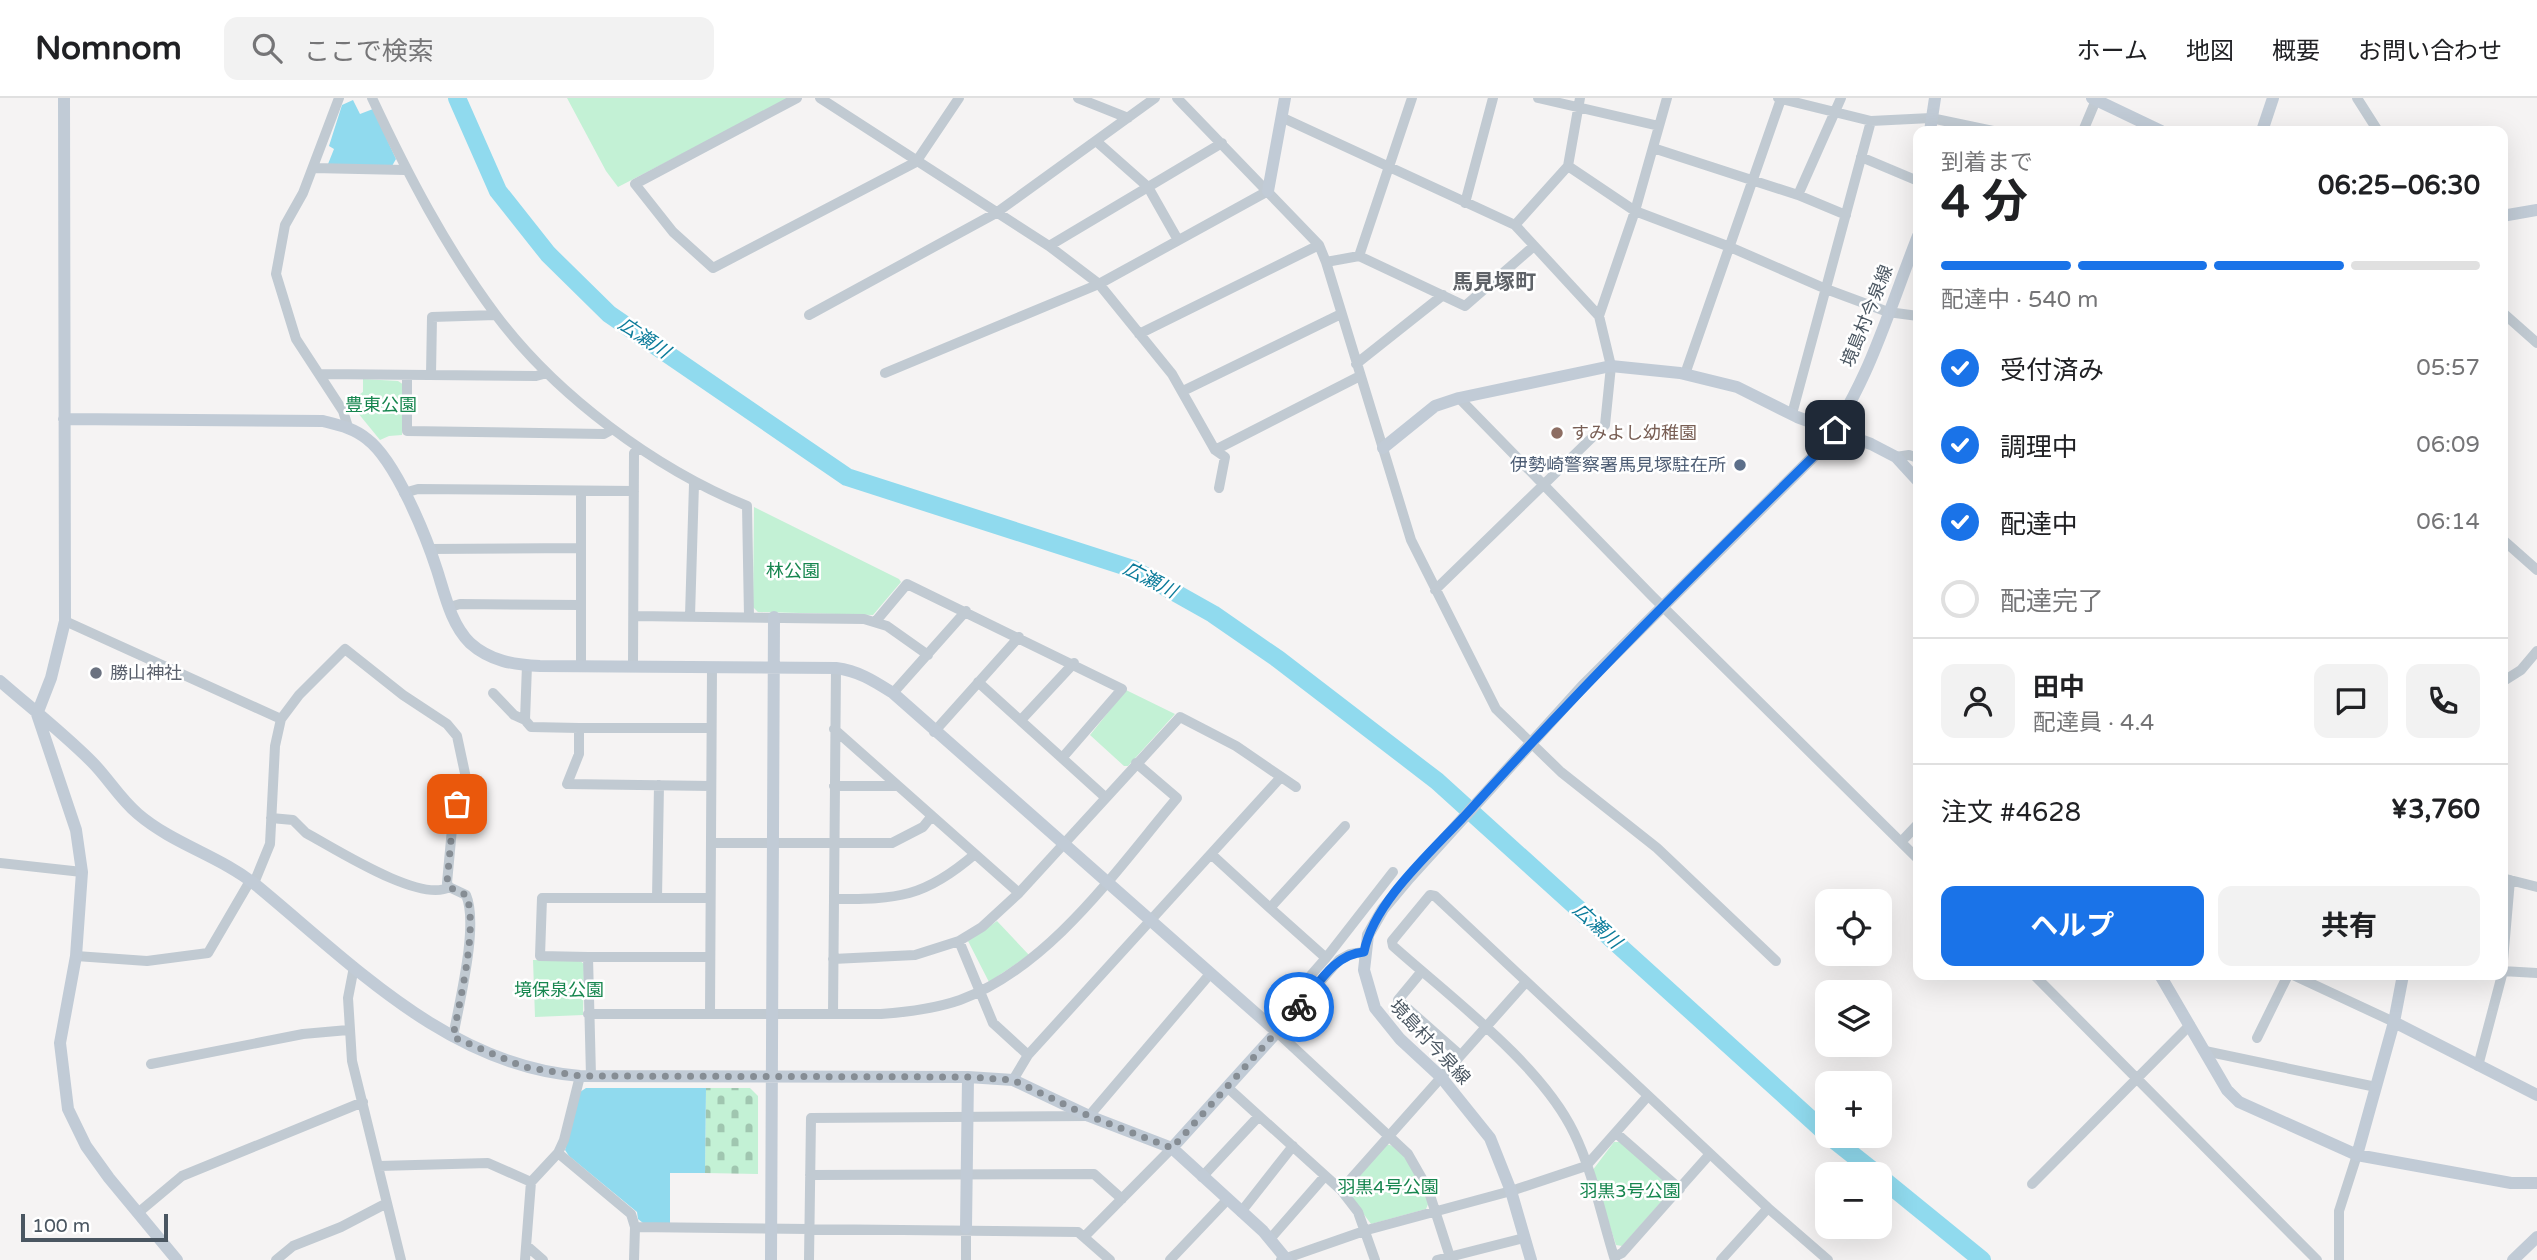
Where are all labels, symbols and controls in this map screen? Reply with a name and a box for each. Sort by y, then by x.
search box [224,17,714,80]
text: Nomnom [35,29,182,68]
icon: search [248,29,286,67]
text: ここで検索 [304,36,434,67]
text: ホーム [2077,37,2148,66]
text: 地図 [2186,37,2234,66]
text: 概要 [2272,37,2320,66]
text: お問い合わせ [2358,37,2502,66]
text: 到着まで [1941,149,2033,177]
text: 06:25–06:30 [2318,170,2480,201]
text: 4 分 [1941,175,2028,230]
street label: 境島村今泉線 [1837,262,1897,370]
district label: 馬見塚町 [1452,270,1536,295]
text: 配達中 · 540 m [1941,286,2098,314]
water label: 広瀬川 [614,313,675,364]
icon: check [1941,349,1979,387]
text: 05:57 [2416,354,2480,382]
text: 受付済み [2000,355,2104,386]
park label: 豊東公園 [345,394,417,416]
pin [1805,400,1865,460]
icon: home [1816,411,1854,449]
place label: すみよし幼稚園 [1571,422,1697,444]
marker: すみよし幼稚園 [1549,425,1565,441]
icon: check [1941,426,1979,464]
text: 06:09 [2416,431,2480,459]
text: 調理中 [2000,432,2078,463]
place label: 伊勢崎警察署馬見塚駐在所 [1510,454,1726,476]
marker: 伊勢崎警察署馬見塚駐在所 [1732,457,1748,473]
icon: check [1941,503,1979,541]
text: 06:14 [2416,508,2480,536]
text: 配達中 [2000,509,2078,540]
water label: 広瀬川 [1120,557,1182,604]
park label: 林公園 [766,560,820,582]
text: 配達完了 [2000,586,2104,617]
place label: 勝山神社 [110,662,182,684]
button: person [1941,664,2015,738]
button: chat [2314,664,2388,738]
button: phone [2406,664,2480,738]
marker: 勝山神社 [88,665,104,681]
text: 田中 [2033,672,2085,703]
text: 配達員 · 4.4 [2033,709,2154,737]
pin [427,774,487,834]
icon: bag [438,785,476,823]
text: ¥3,760 [2391,794,2480,825]
text: 注文 #4628 [1941,797,2081,828]
button: ヘルプ [1941,886,2204,966]
button: 共有 [2218,886,2480,966]
map controls [1815,889,1892,1239]
button: locate [1815,889,1892,966]
water label: 広瀬川 [1568,899,1627,955]
courier [1264,972,1334,1042]
park label: 境保泉公園 [514,979,604,1001]
button: layers [1815,980,1892,1057]
icon: bike [1280,988,1318,1026]
street label: 境島村今泉線 [1385,995,1475,1089]
button: + [1815,1071,1892,1148]
button: − [1815,1162,1892,1239]
park label: 羽黒4号公園 [1337,1176,1439,1198]
park label: 羽黒3号公園 [1579,1180,1681,1202]
scale bar [21,1211,168,1243]
text: 100 m [32,1215,90,1237]

